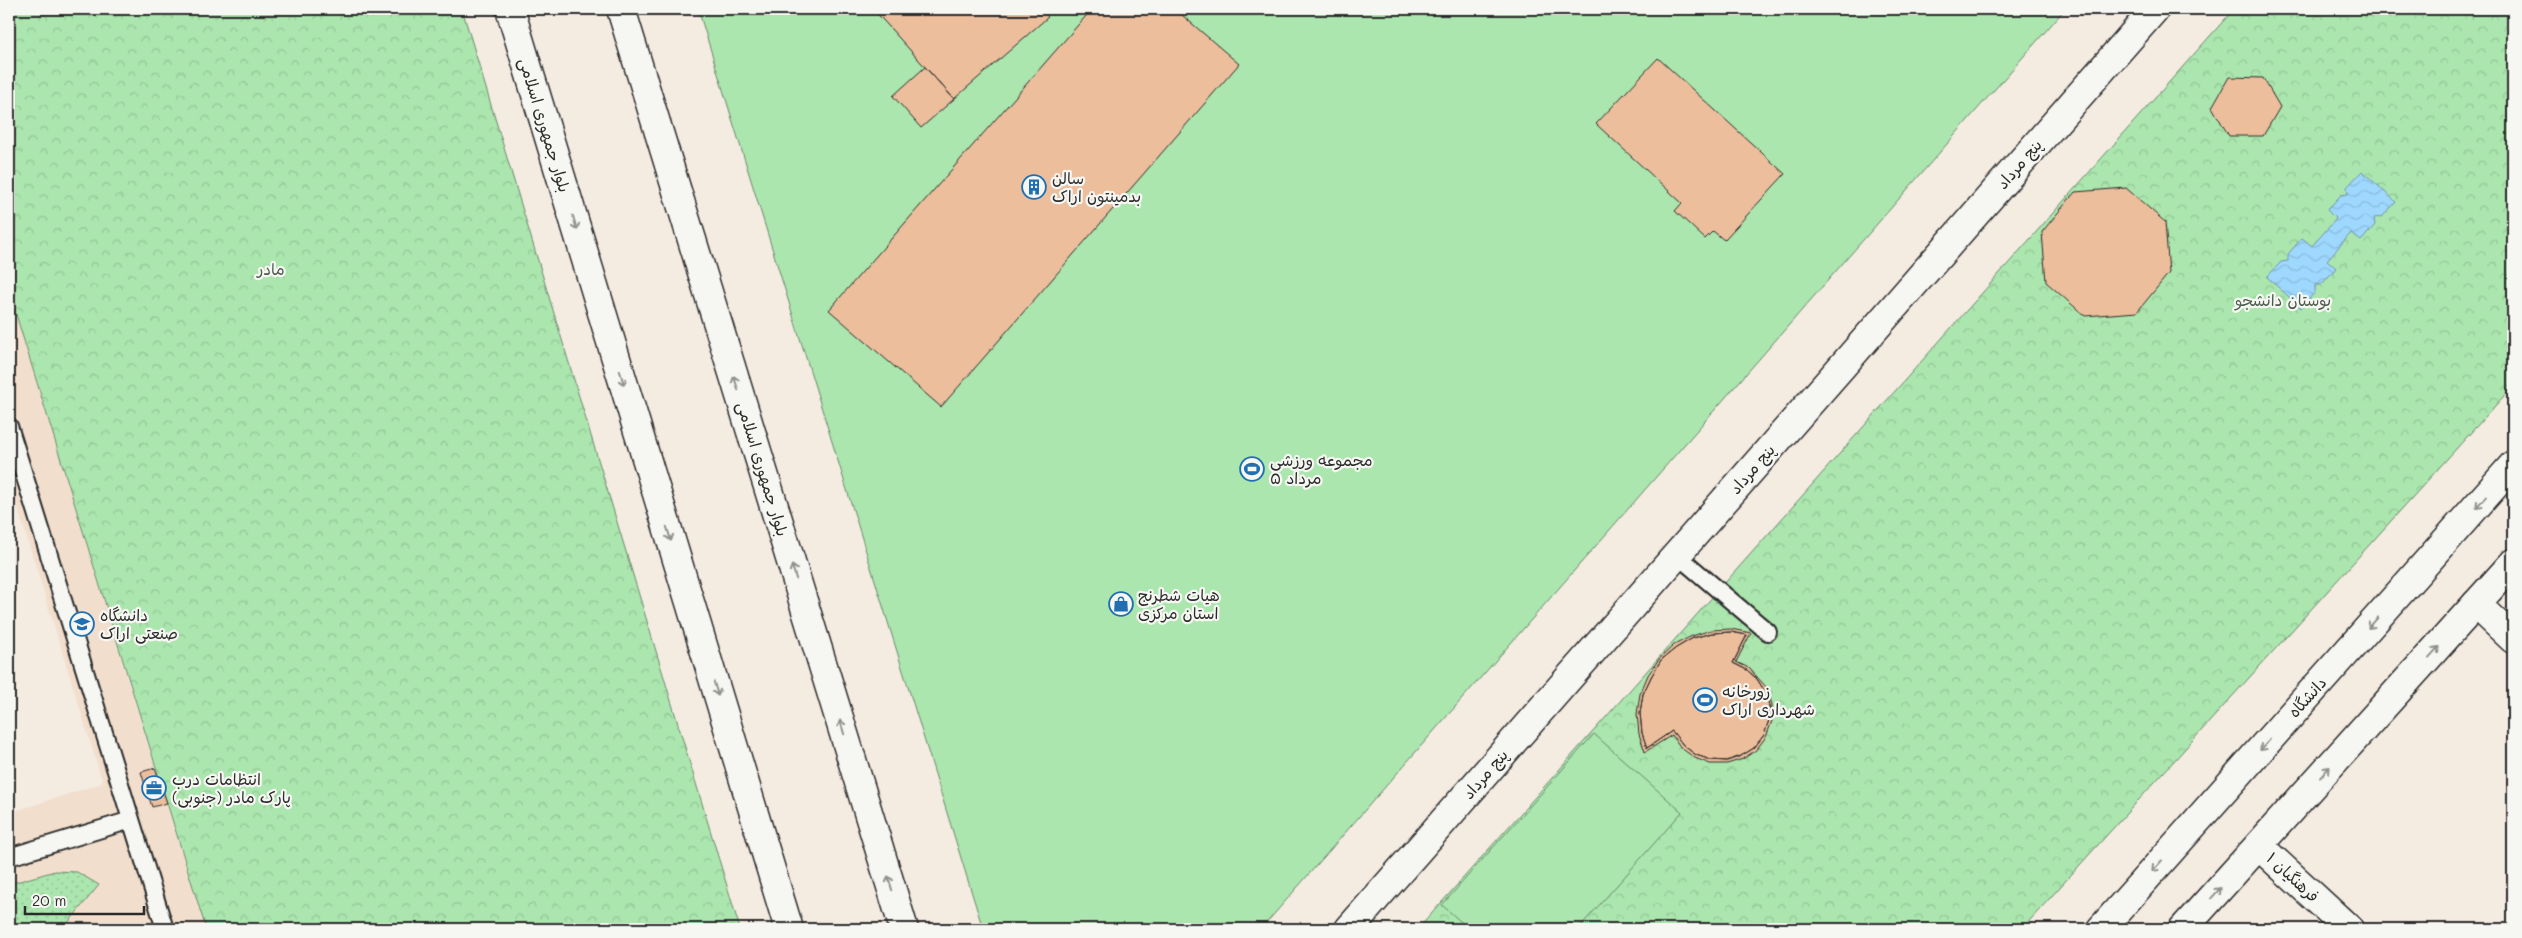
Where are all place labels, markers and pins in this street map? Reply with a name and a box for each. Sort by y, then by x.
place label: سالن بدمینتون اراک [1052,167,1141,207]
building icon: سالن بدمینتون اراک [1021,174,1047,200]
place label: مجموعه ورزشی ۵ مرداد [1270,449,1373,488]
sports icon: مجموعه ورزشی ۵ مرداد [1239,456,1265,482]
place label: هیات شطرنج استان مرکزی [1138,584,1220,623]
shop icon: هیات شطرنج استان مرکزی [1108,591,1134,617]
place label: دانشگاه صنعتی اراک [100,604,178,644]
school or university icon: دانشگاه صنعتی اراک [69,611,95,637]
place label: زورخانه شهرداری اراک [1722,680,1815,719]
sports icon: زورخانه شهرداری اراک [1692,687,1718,713]
place label: انتظامات درب پارک مادر (جنوبی) [172,768,291,808]
office icon: انتظامات درب پارک مادر (جنوبی) [141,775,167,801]

